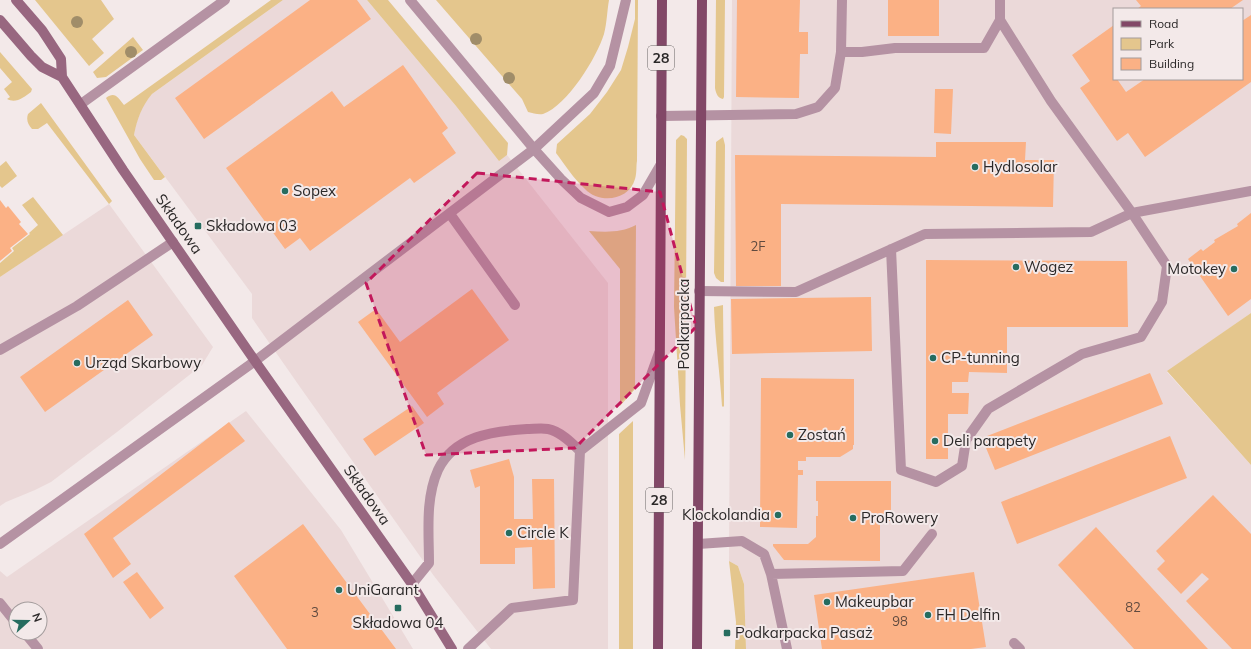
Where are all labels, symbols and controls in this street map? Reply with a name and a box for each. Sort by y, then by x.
legend [1113,8,1243,80]
text: Road [1149,16,1178,31]
text: Park [1149,36,1175,51]
road number: 28 [648,46,674,70]
text: Building [1149,56,1194,71]
place label: Hydlosolar [983,157,1058,176]
marker: Hydlosolar [970,162,980,172]
place label: Sopex [293,181,336,200]
marker: Sopex [280,186,290,196]
street label: Składowa [152,190,207,257]
place label: Składowa 03 [206,216,297,235]
marker: Składowa 03 [193,221,203,231]
house number: 2F [750,238,766,254]
place label: Wogez [1024,257,1074,276]
place label: Motokey [1167,259,1226,278]
marker: Wogez [1011,262,1021,272]
marker: Motokey [1229,264,1239,274]
street label: Podkarpacka [674,278,693,370]
place label: CP-tunning [941,348,1020,367]
place label: Urząd Skarbowy [85,353,201,372]
marker: CP-tunning [928,353,938,363]
marker: Urząd Skarbowy [72,358,82,368]
place label: Zostań [798,425,846,444]
marker: Zostań [785,430,795,440]
place label: Deli parapety [943,431,1036,450]
marker: Deli parapety [930,436,940,446]
street label: Składowa [340,461,395,528]
road number: 28 [646,488,672,512]
place label: Klockolandia [682,505,770,524]
place label: ProRowery [861,508,938,527]
marker: Klockolandia [773,510,783,520]
marker: ProRowery [848,513,858,523]
place label: Circle K [517,523,569,542]
marker: Circle K [504,528,514,538]
place label: UniGarant [347,580,419,599]
marker: UniGarant [334,585,344,595]
place label: Makeupbar [835,592,914,611]
marker: Makeupbar [822,597,832,607]
house number: 82 [1125,599,1141,615]
north arrow [8,601,48,641]
marker: Składowa 04 [393,603,403,613]
house number: 3 [311,604,319,620]
place label: FH Delfin [936,605,1000,624]
marker: FH Delfin [923,610,933,620]
text: N [29,611,45,624]
place label: Składowa 04 [353,613,443,632]
house number: 98 [892,613,908,629]
place label: Podkarpacka Pasaż [735,623,873,642]
marker: Podkarpacka Pasaż [722,628,732,638]

